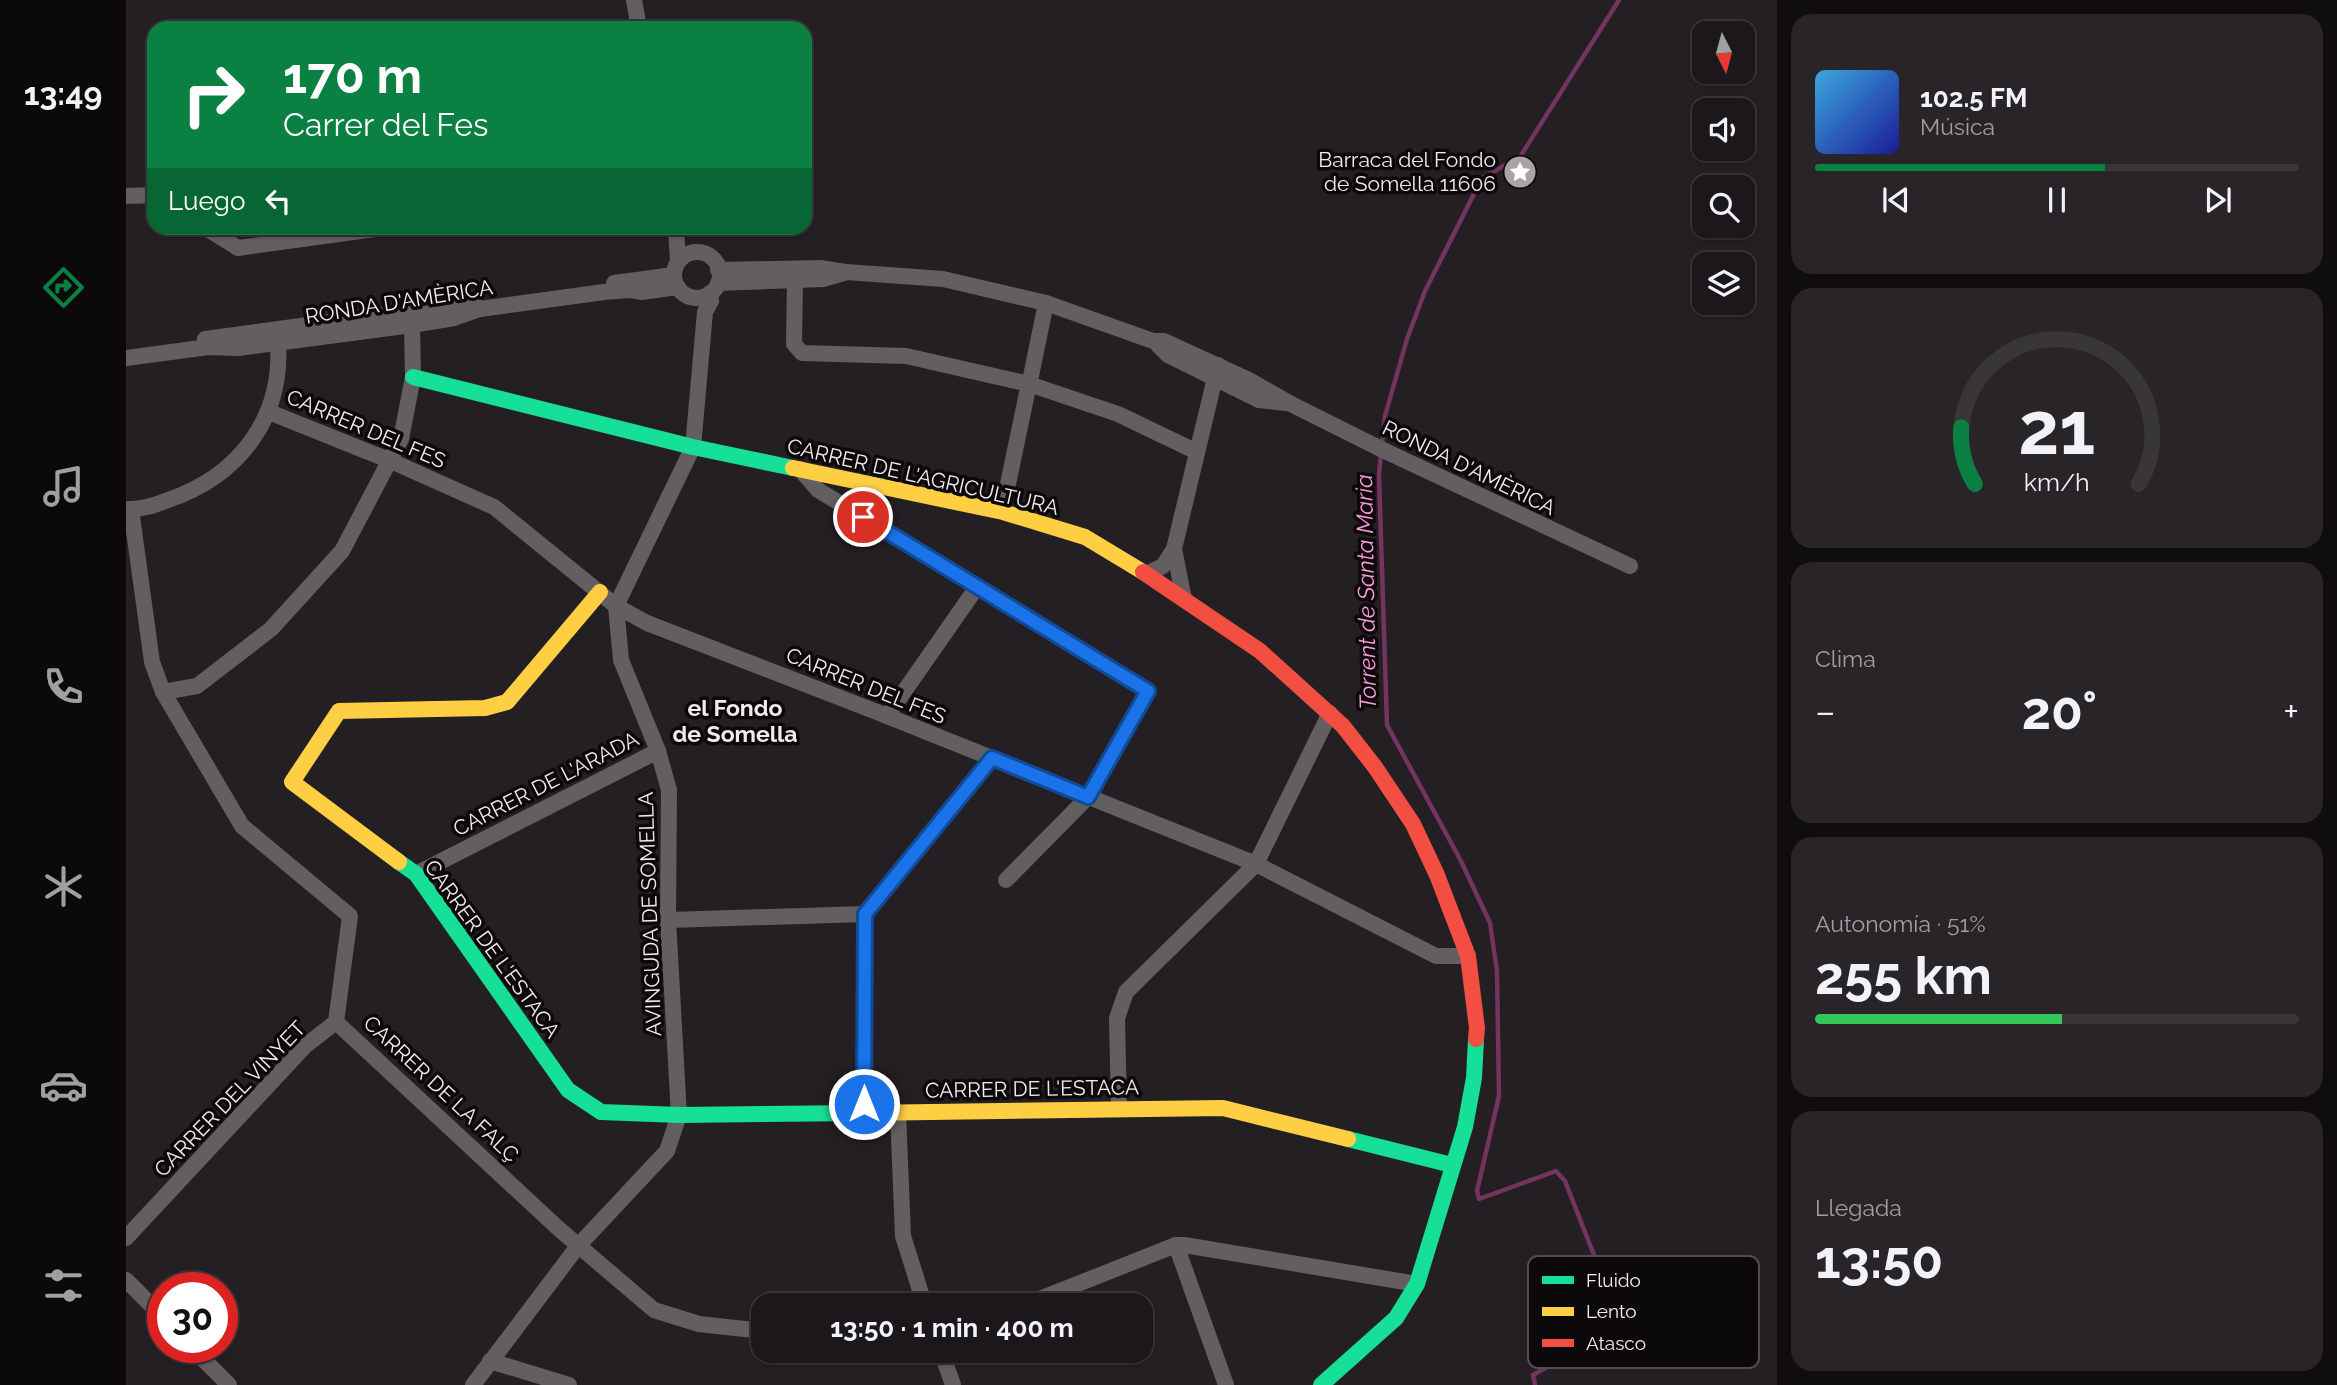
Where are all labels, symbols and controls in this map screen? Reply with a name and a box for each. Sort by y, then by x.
north arrow [1692,21,1755,84]
map controls [1692,21,1755,315]
text: 170 m [283,47,422,104]
icon: right [168,49,259,140]
text: 13:49 [24,75,102,112]
text: 102.5 FM [1920,83,2027,113]
button: sound [1692,98,1755,161]
text: Carrer del Fes [283,106,488,143]
text: Música [1920,113,1995,140]
place label: Barraca del Fondo de Somella 11606 [1318,147,1496,196]
place icon: Barraca del Fondo de Somella 11606 [1501,153,1539,191]
button: search [1692,175,1755,238]
icon: previous [1877,181,1915,219]
icon: pause [2038,181,2076,219]
icon: next [2199,181,2237,219]
icon: left [259,182,297,220]
text: Luego [168,186,245,216]
button: layers [1692,252,1755,315]
icon: directions [39,263,88,312]
street label: RONDA D'AMÈRICA [303,274,495,329]
street label: CARRER DEL FES [283,384,450,473]
text: 21 [2018,387,2096,472]
street label: RONDA D'AMÈRICA [1379,415,1560,520]
street label: CARRER DE L'AGRICULTURA [785,433,1061,520]
icon: music [39,462,88,511]
text: km/h [2024,467,2090,497]
water label: Torrent de Santa Maria [1350,474,1381,710]
pin [833,487,893,547]
icon: arrive [844,498,882,536]
street label: CARRER DEL FES [783,642,950,729]
text: Clima [1815,645,1876,672]
icon: phone [39,662,88,711]
text: 20° [2022,680,2097,741]
text: − [1815,689,1835,734]
text: + [2283,689,2299,734]
district label: el Fondo de Somella [672,694,798,747]
street label: CARRER DE L'ARADA [449,726,643,841]
street label: AVINGUDA DE SOMELLA [633,791,666,1037]
street label: CARRER DE L'ESTACA [419,855,565,1043]
icon: climate [39,862,88,911]
text: Autonomía · 51% [1815,910,1986,937]
text: 255 km [1815,945,1992,1006]
street label: CARRER DE LA FALÇ [358,1010,524,1167]
street label: CARRER DEL VINYET [149,1015,311,1182]
icon: car [39,1061,88,1110]
position arrow [827,1067,901,1141]
street label: CARRER DE L'ESTACA [925,1074,1139,1103]
text: Llegada [1815,1194,1902,1221]
text: 13:50 [1815,1229,1943,1290]
legend [1528,1256,1759,1368]
icon: filters [39,1261,88,1310]
text: Fluido [1586,1269,1641,1291]
speed limit sign: 30 [147,1272,238,1363]
text: Lento [1586,1300,1637,1322]
text: 13:50 · 1 min · 400 m [830,1313,1074,1343]
text: Atasco [1586,1332,1646,1354]

